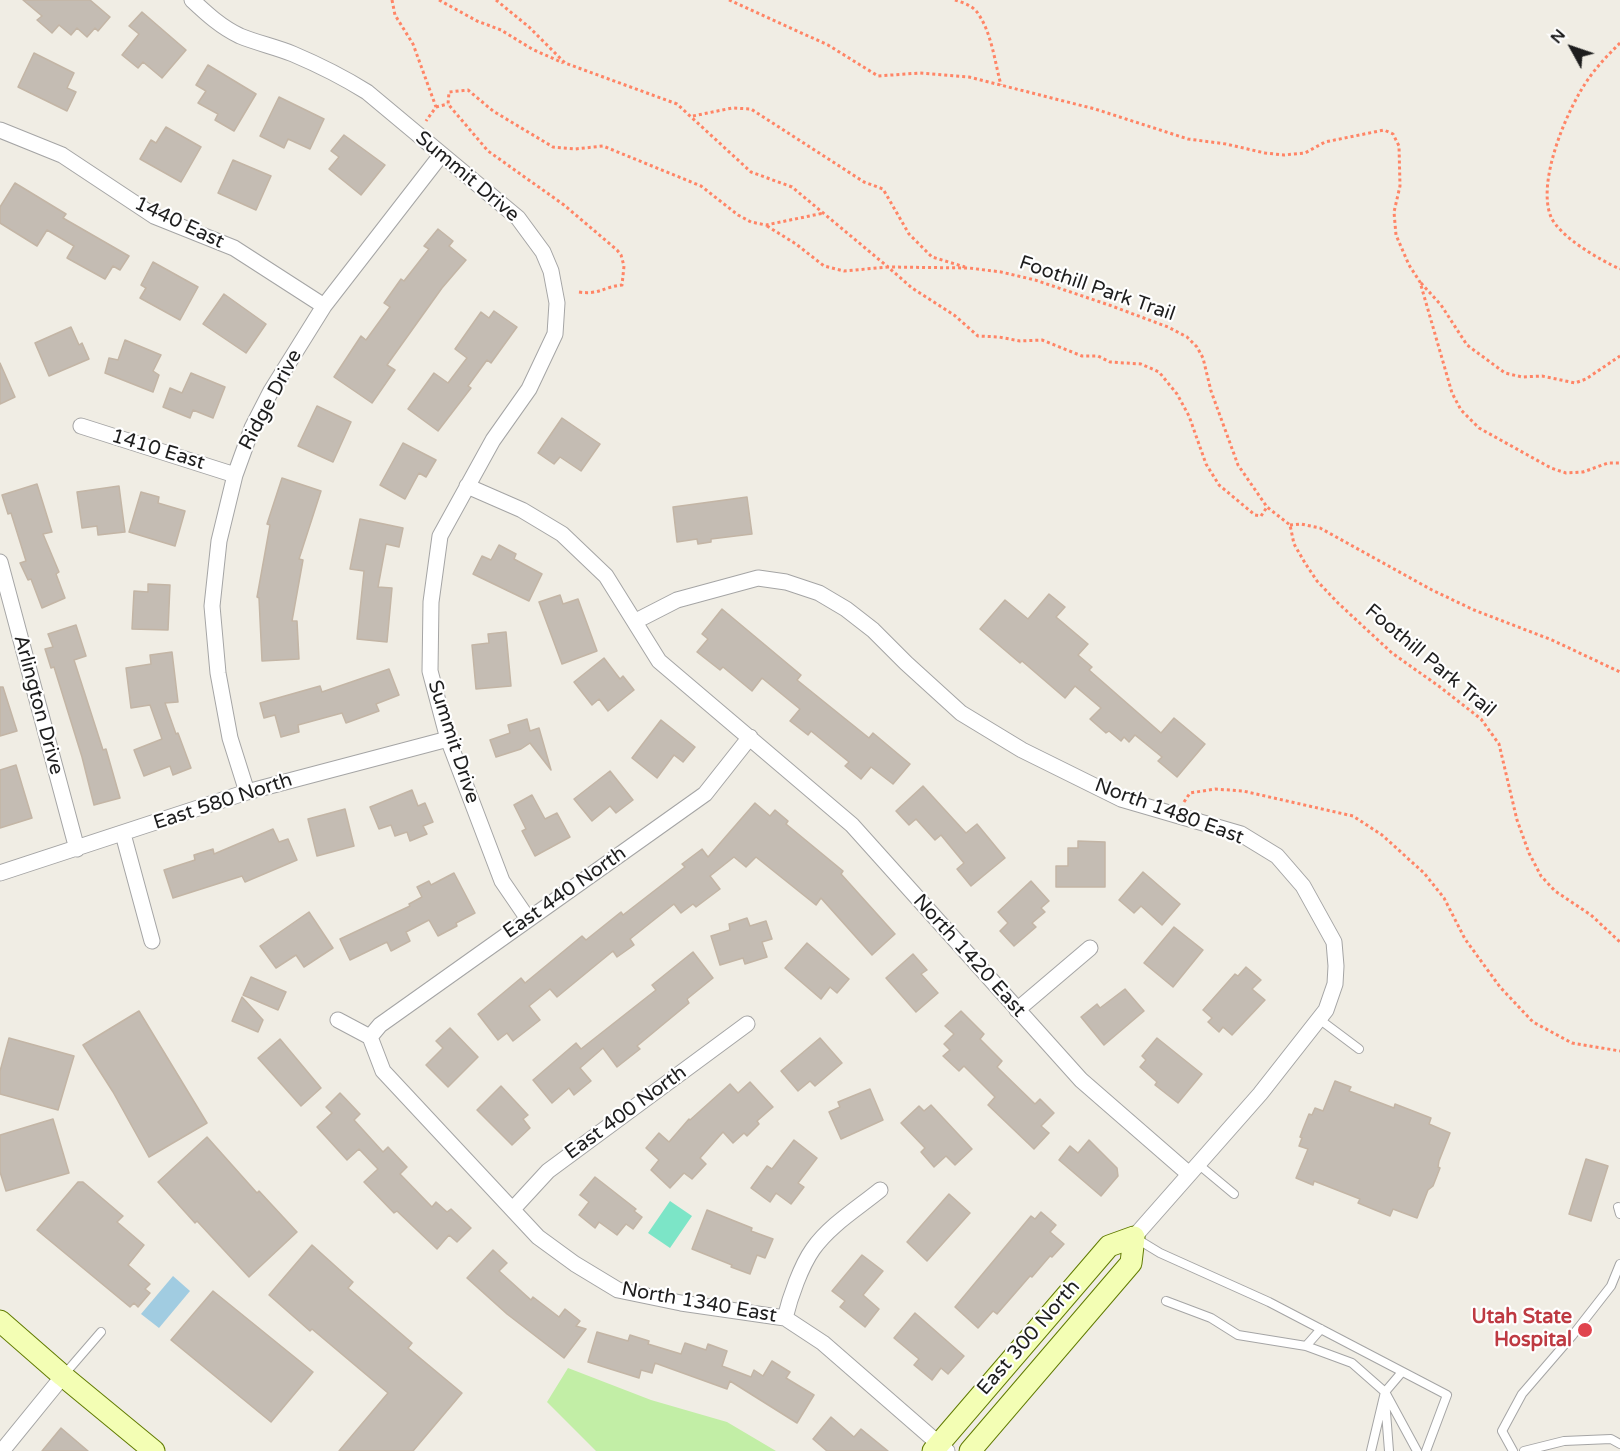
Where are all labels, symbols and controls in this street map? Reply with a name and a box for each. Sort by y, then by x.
north arrow [1542,18,1602,78]
text: N [1546,25,1570,48]
street label: Summit Drive [410,127,524,227]
street label: 1440 East [130,192,228,254]
street label: Foothill Park Trail [1016,251,1178,327]
street label: Ridge Drive [235,346,307,454]
street label: 1410 East [108,424,208,476]
street label: Foothill Park Trail [1360,599,1500,723]
street label: Arlington Drive [8,633,68,777]
street label: Summit Drive [422,677,484,807]
street label: East 580 North [151,768,295,836]
street label: North 1480 East [1091,774,1247,850]
street label: East 440 North [499,842,631,944]
street label: North 1420 East [908,890,1030,1022]
street label: East 400 North [560,1061,692,1165]
street label: East 300 North [973,1276,1085,1400]
street label: North 1340 East [620,1278,778,1328]
place label: Utah State Hospital [1471,1306,1572,1353]
marker: Utah State Hospital [1576,1321,1594,1339]

